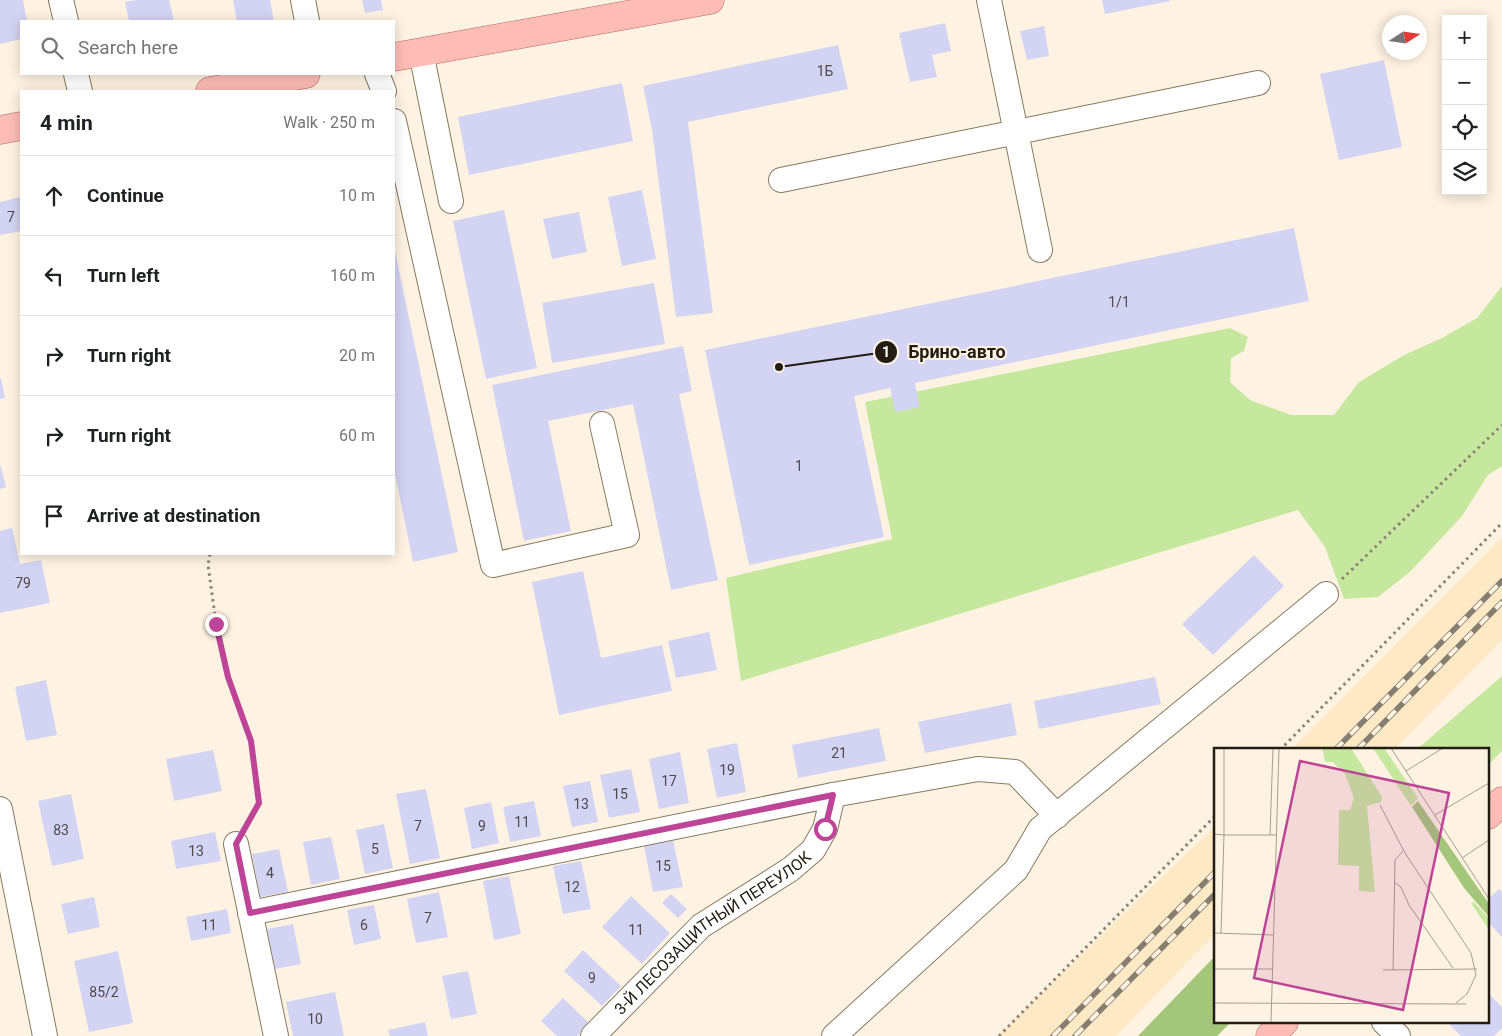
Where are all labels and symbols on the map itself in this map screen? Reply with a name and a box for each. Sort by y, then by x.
north arrow [1382,15,1427,60]
house number: 1Б [817,63,834,79]
house number: 7 [7,209,15,225]
house number: 1/1 [1108,294,1130,310]
callout: Брино-авто [873,336,1016,369]
text: Брино-авто [908,341,1006,362]
text: 1 [882,343,890,361]
house number: 1 [795,458,803,474]
house number: 79 [15,575,31,591]
route end [205,613,228,636]
house number: 21 [831,745,847,761]
inset map [1214,748,1490,1024]
house number: 19 [719,762,735,778]
house number: 17 [661,773,677,789]
house number: 15 [612,786,628,802]
house number: 13 [573,796,589,812]
house number: 11 [514,814,530,830]
house number: 7 [414,818,422,834]
house number: 9 [478,818,486,834]
route start [814,818,837,841]
house number: 83 [53,822,69,838]
house number: 5 [371,841,379,857]
house number: 13 [188,843,204,859]
street label: 3-Й ЛЕСОЗАЩИТНЫЙ ПЕРЕУЛОК [611,847,816,1019]
house number: 15 [655,858,671,874]
house number: 4 [266,865,274,881]
house number: 12 [564,879,580,895]
house number: 7 [424,910,432,926]
house number: 11 [201,917,217,933]
house number: 6 [360,917,368,933]
house number: 11 [628,922,644,938]
house number: 9 [588,970,596,986]
house number: 85/2 [89,984,119,1000]
house number: 10 [307,1011,323,1027]

